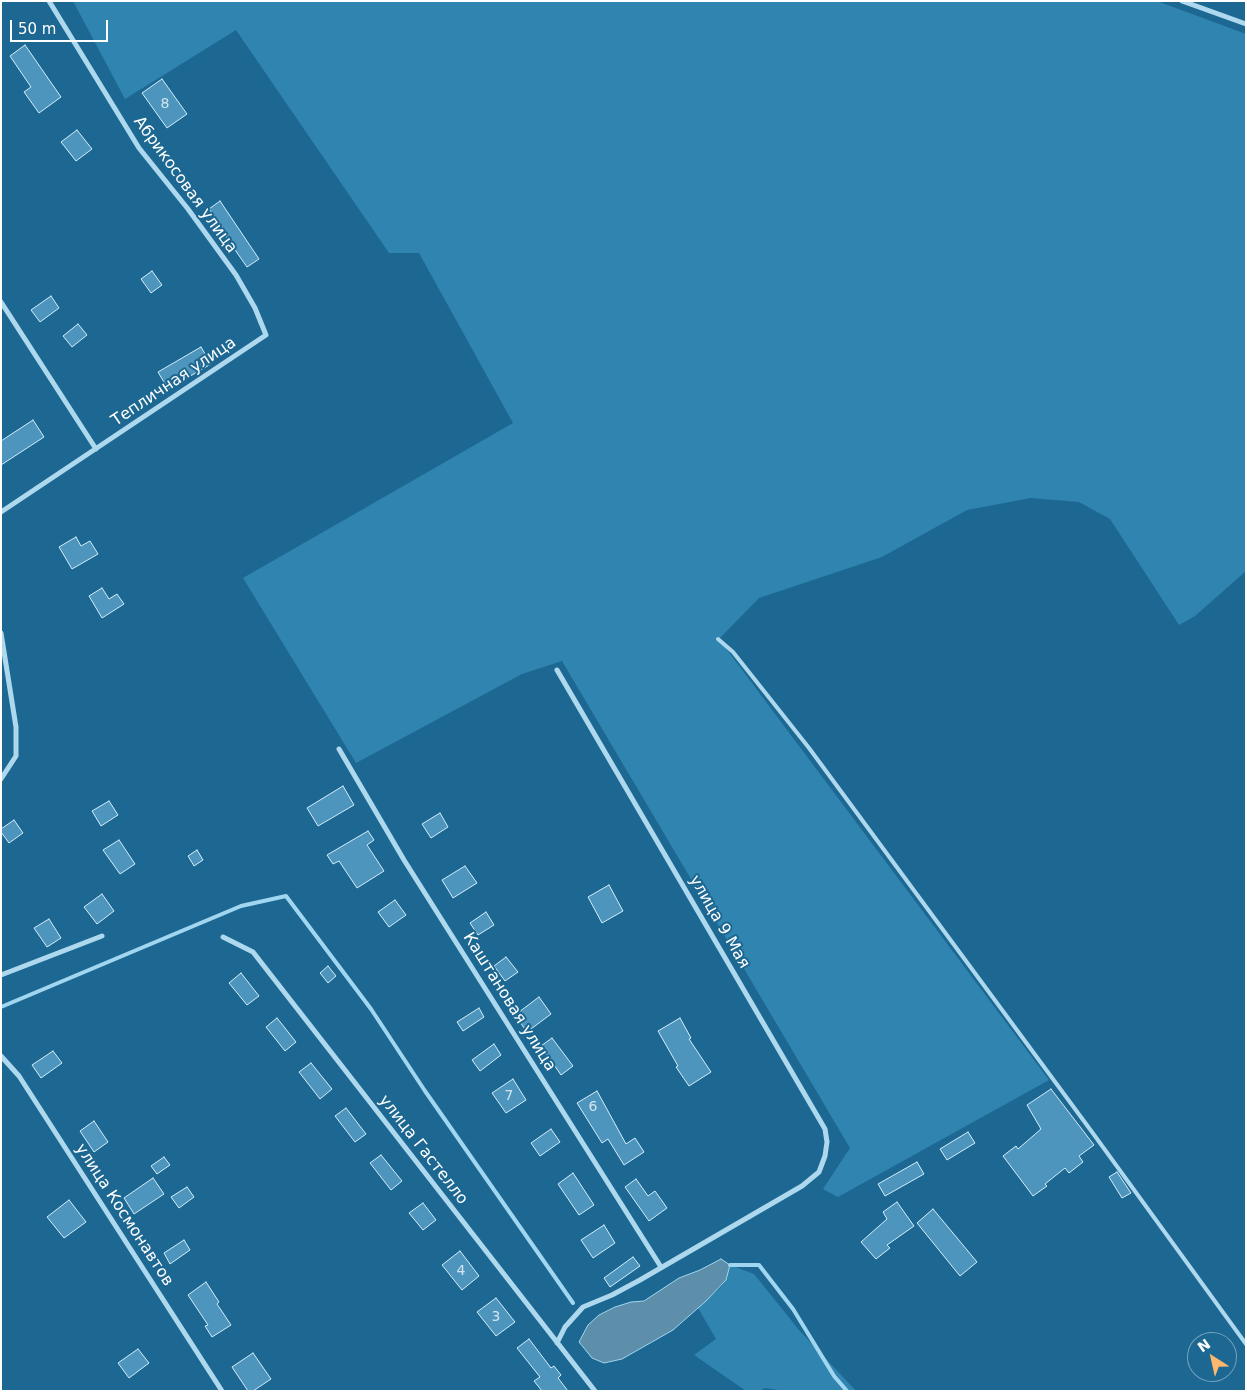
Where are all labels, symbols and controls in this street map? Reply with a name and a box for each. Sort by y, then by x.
scale bar [12,10,110,42]
text: 50 m [18,20,56,38]
house number: 8 [161,96,169,112]
street label: Абрикосовая улица [129,113,241,257]
street label: Тепличная улица [108,333,240,431]
street label: улица 9 Мая [685,872,753,972]
street label: Каштановая улица [458,929,560,1075]
house number: 7 [505,1088,513,1104]
street label: улица Гастелло [374,1091,472,1209]
house number: 6 [589,1099,597,1115]
street label: улица Космонавтов [71,1140,177,1290]
house number: 4 [457,1263,465,1279]
house number: 3 [492,1309,500,1325]
north arrow [1187,1332,1237,1382]
text: N [1195,1336,1213,1355]

